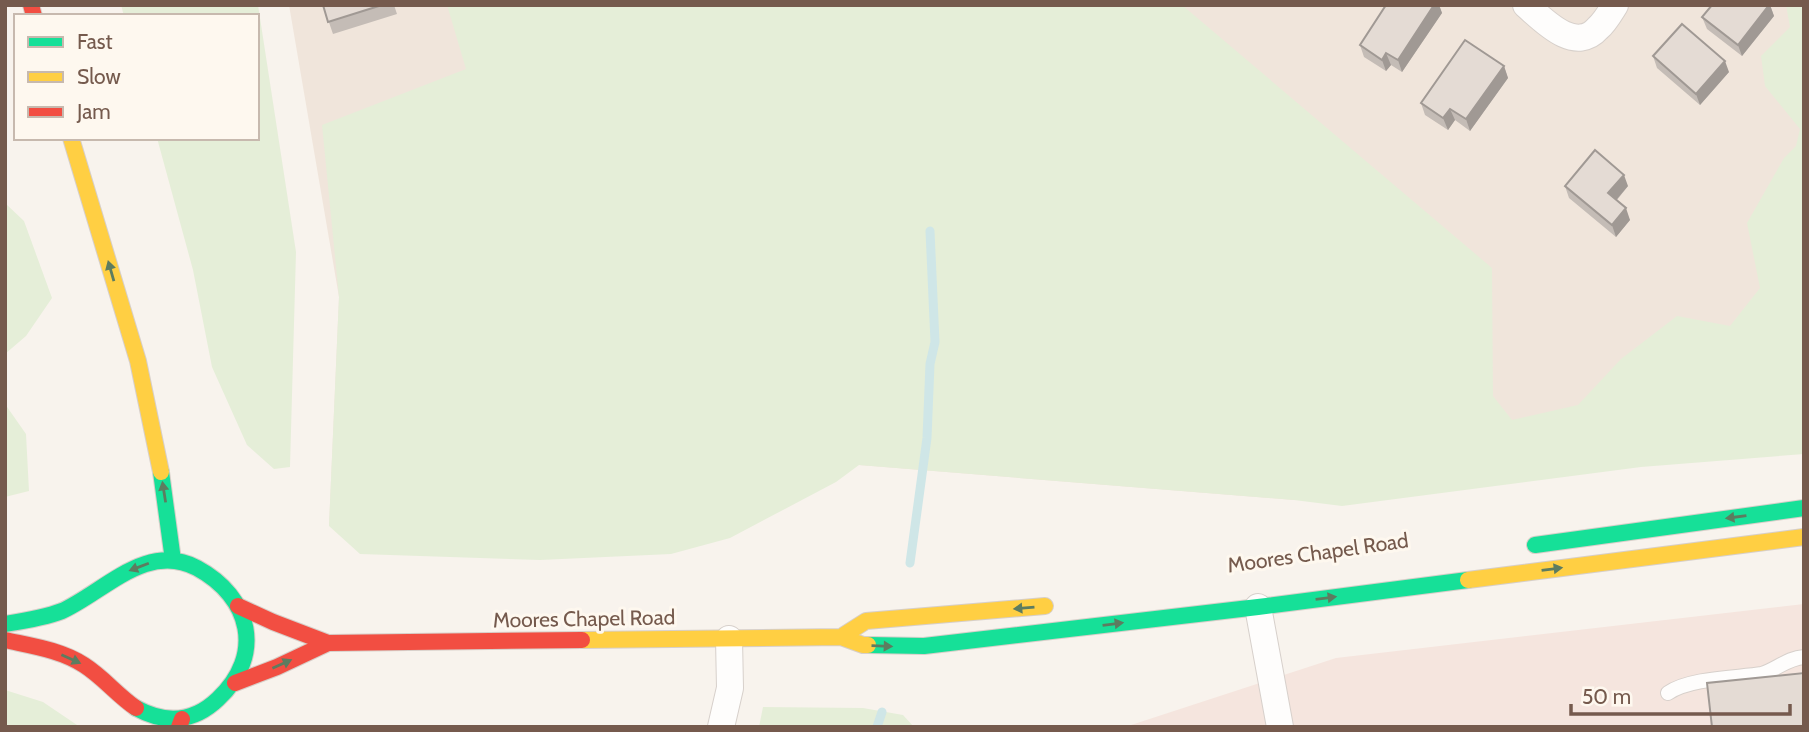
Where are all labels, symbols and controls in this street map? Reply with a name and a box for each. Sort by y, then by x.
legend [14,14,259,140]
text: Fast [77,29,113,54]
text: Slow [77,64,121,89]
text: Jam [76,99,111,124]
one-way arrow [105,260,116,282]
one-way arrow [158,481,169,503]
one-way arrow [1725,512,1747,523]
street label: Moores Chapel Road [1226,527,1410,578]
one-way arrow [128,562,149,573]
one-way arrow [1541,564,1563,575]
one-way arrow [1315,593,1337,604]
one-way arrow [1013,603,1035,614]
street label: Moores Chapel Road [493,604,675,633]
one-way arrow [1103,618,1125,629]
one-way arrow [871,640,893,652]
one-way arrow [60,654,81,665]
one-way arrow [272,658,292,670]
scale bar [1571,672,1790,716]
text: 50 m [1582,684,1631,709]

